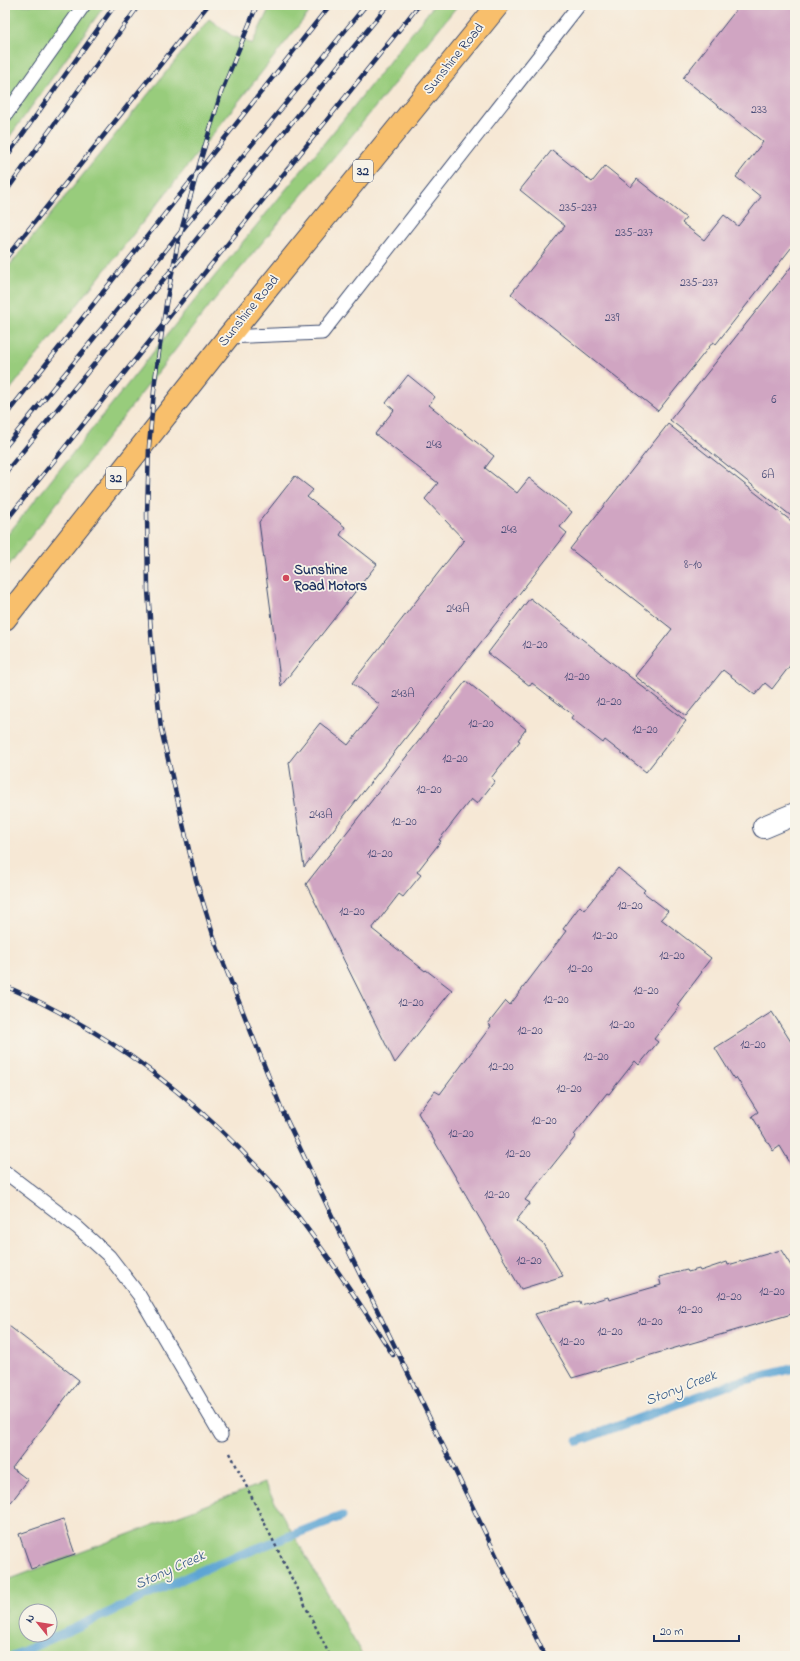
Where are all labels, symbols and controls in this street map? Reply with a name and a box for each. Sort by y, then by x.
street label: Sunshine Road [418,18,490,100]
house number: 233 [751,101,767,119]
road number: 32 [353,160,373,182]
house number: 235-237 [559,199,597,217]
house number: 235-237 [615,224,653,242]
street label: Sunshine Road [213,270,285,352]
house number: 235-237 [680,274,718,292]
house number: 239 [605,309,620,327]
house number: 6 [771,391,777,409]
house number: 243 [426,436,442,454]
house number: 6A [762,466,774,484]
road number: 32 [106,467,126,489]
house number: 243 [501,521,517,539]
house number: 8-10 [684,556,702,574]
place label: Sunshine Road Motors [293,560,367,597]
marker: Sunshine Road Motors [281,573,291,583]
house number: 243A [446,600,470,618]
house number: 12-20 [522,636,548,654]
house number: 12-20 [564,668,590,686]
house number: 243A [391,685,415,703]
house number: 12-20 [596,693,622,711]
house number: 12-20 [468,715,494,733]
house number: 12-20 [632,721,658,739]
house number: 12-20 [442,750,468,768]
house number: 12-20 [416,781,442,799]
house number: 243A [309,806,333,824]
house number: 12-20 [391,813,417,831]
house number: 12-20 [367,845,393,863]
house number: 12-20 [617,897,643,915]
house number: 12-20 [339,903,365,921]
house number: 12-20 [592,927,618,945]
house number: 12-20 [659,947,685,965]
house number: 12-20 [567,960,593,978]
house number: 12-20 [633,982,659,1000]
house number: 12-20 [543,991,569,1009]
house number: 12-20 [398,994,424,1012]
house number: 12-20 [609,1016,635,1034]
house number: 12-20 [517,1022,543,1040]
house number: 12-20 [740,1036,766,1054]
house number: 12-20 [583,1048,609,1066]
house number: 12-20 [488,1058,514,1076]
house number: 12-20 [556,1080,582,1098]
house number: 12-20 [531,1112,557,1130]
house number: 12-20 [448,1125,474,1143]
house number: 12-20 [505,1145,531,1163]
house number: 12-20 [484,1186,510,1204]
house number: 12-20 [516,1252,542,1270]
house number: 12-20 [759,1283,785,1301]
house number: 12-20 [716,1288,742,1306]
house number: 12-20 [677,1301,703,1319]
house number: 12-20 [637,1313,663,1331]
house number: 12-20 [597,1323,623,1341]
house number: 12-20 [559,1333,585,1351]
water label: Stony Creek [642,1364,722,1413]
water label: Stony Creek [131,1544,210,1596]
north arrow [18,1603,58,1643]
text: N [21,1611,39,1626]
scale bar [654,1617,739,1643]
text: 20 m [660,1623,683,1641]

